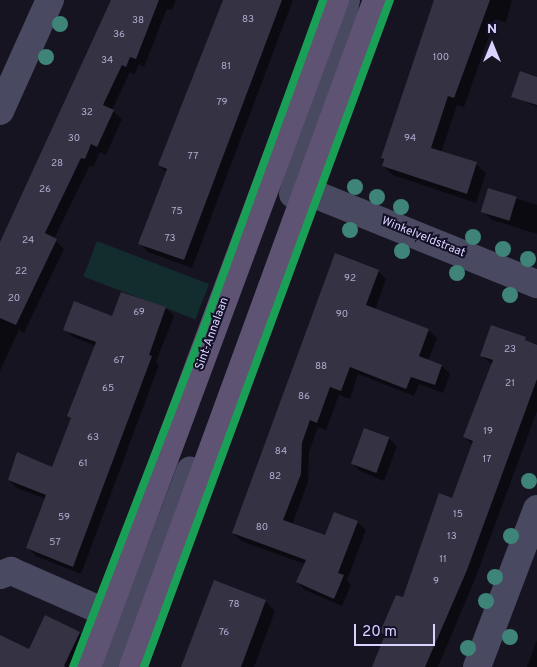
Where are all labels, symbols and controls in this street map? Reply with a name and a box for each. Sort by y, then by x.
house number: 83 [242,14,254,26]
house number: 38 [132,15,144,27]
north arrow [467,20,517,70]
text: N [487,21,497,38]
house number: 36 [113,29,125,41]
house number: 100 [433,52,449,64]
house number: 34 [101,55,113,67]
house number: 81 [221,61,231,73]
house number: 79 [216,97,228,109]
house number: 32 [81,107,93,119]
house number: 30 [68,133,80,145]
house number: 94 [404,133,416,145]
house number: 77 [188,151,198,163]
house number: 28 [51,158,63,170]
house number: 26 [39,184,51,196]
house number: 75 [171,206,183,218]
street label: Winkelveldstraat [379,215,467,261]
house number: 73 [164,233,176,245]
house number: 24 [22,235,34,247]
house number: 22 [15,266,27,278]
house number: 92 [344,273,356,285]
house number: 20 [8,293,20,305]
street label: Sint-Annalaan [193,296,233,372]
house number: 69 [133,307,145,319]
house number: 90 [336,309,348,321]
house number: 23 [504,344,516,356]
house number: 67 [114,355,124,367]
house number: 88 [315,361,327,373]
house number: 21 [505,378,515,390]
house number: 65 [102,383,114,395]
house number: 86 [298,391,310,403]
house number: 19 [483,426,493,438]
house number: 63 [87,432,99,444]
house number: 84 [275,446,287,458]
house number: 17 [483,454,491,466]
house number: 61 [78,458,88,470]
house number: 82 [269,471,281,483]
house number: 15 [453,509,463,521]
house number: 59 [58,512,70,524]
house number: 80 [256,522,268,534]
house number: 13 [447,531,457,543]
house number: 57 [49,537,61,549]
house number: 11 [439,554,447,566]
house number: 9 [433,576,439,588]
house number: 78 [228,599,240,611]
scale bar [357,614,438,646]
text: 20 m [362,623,397,642]
house number: 76 [219,627,229,639]

